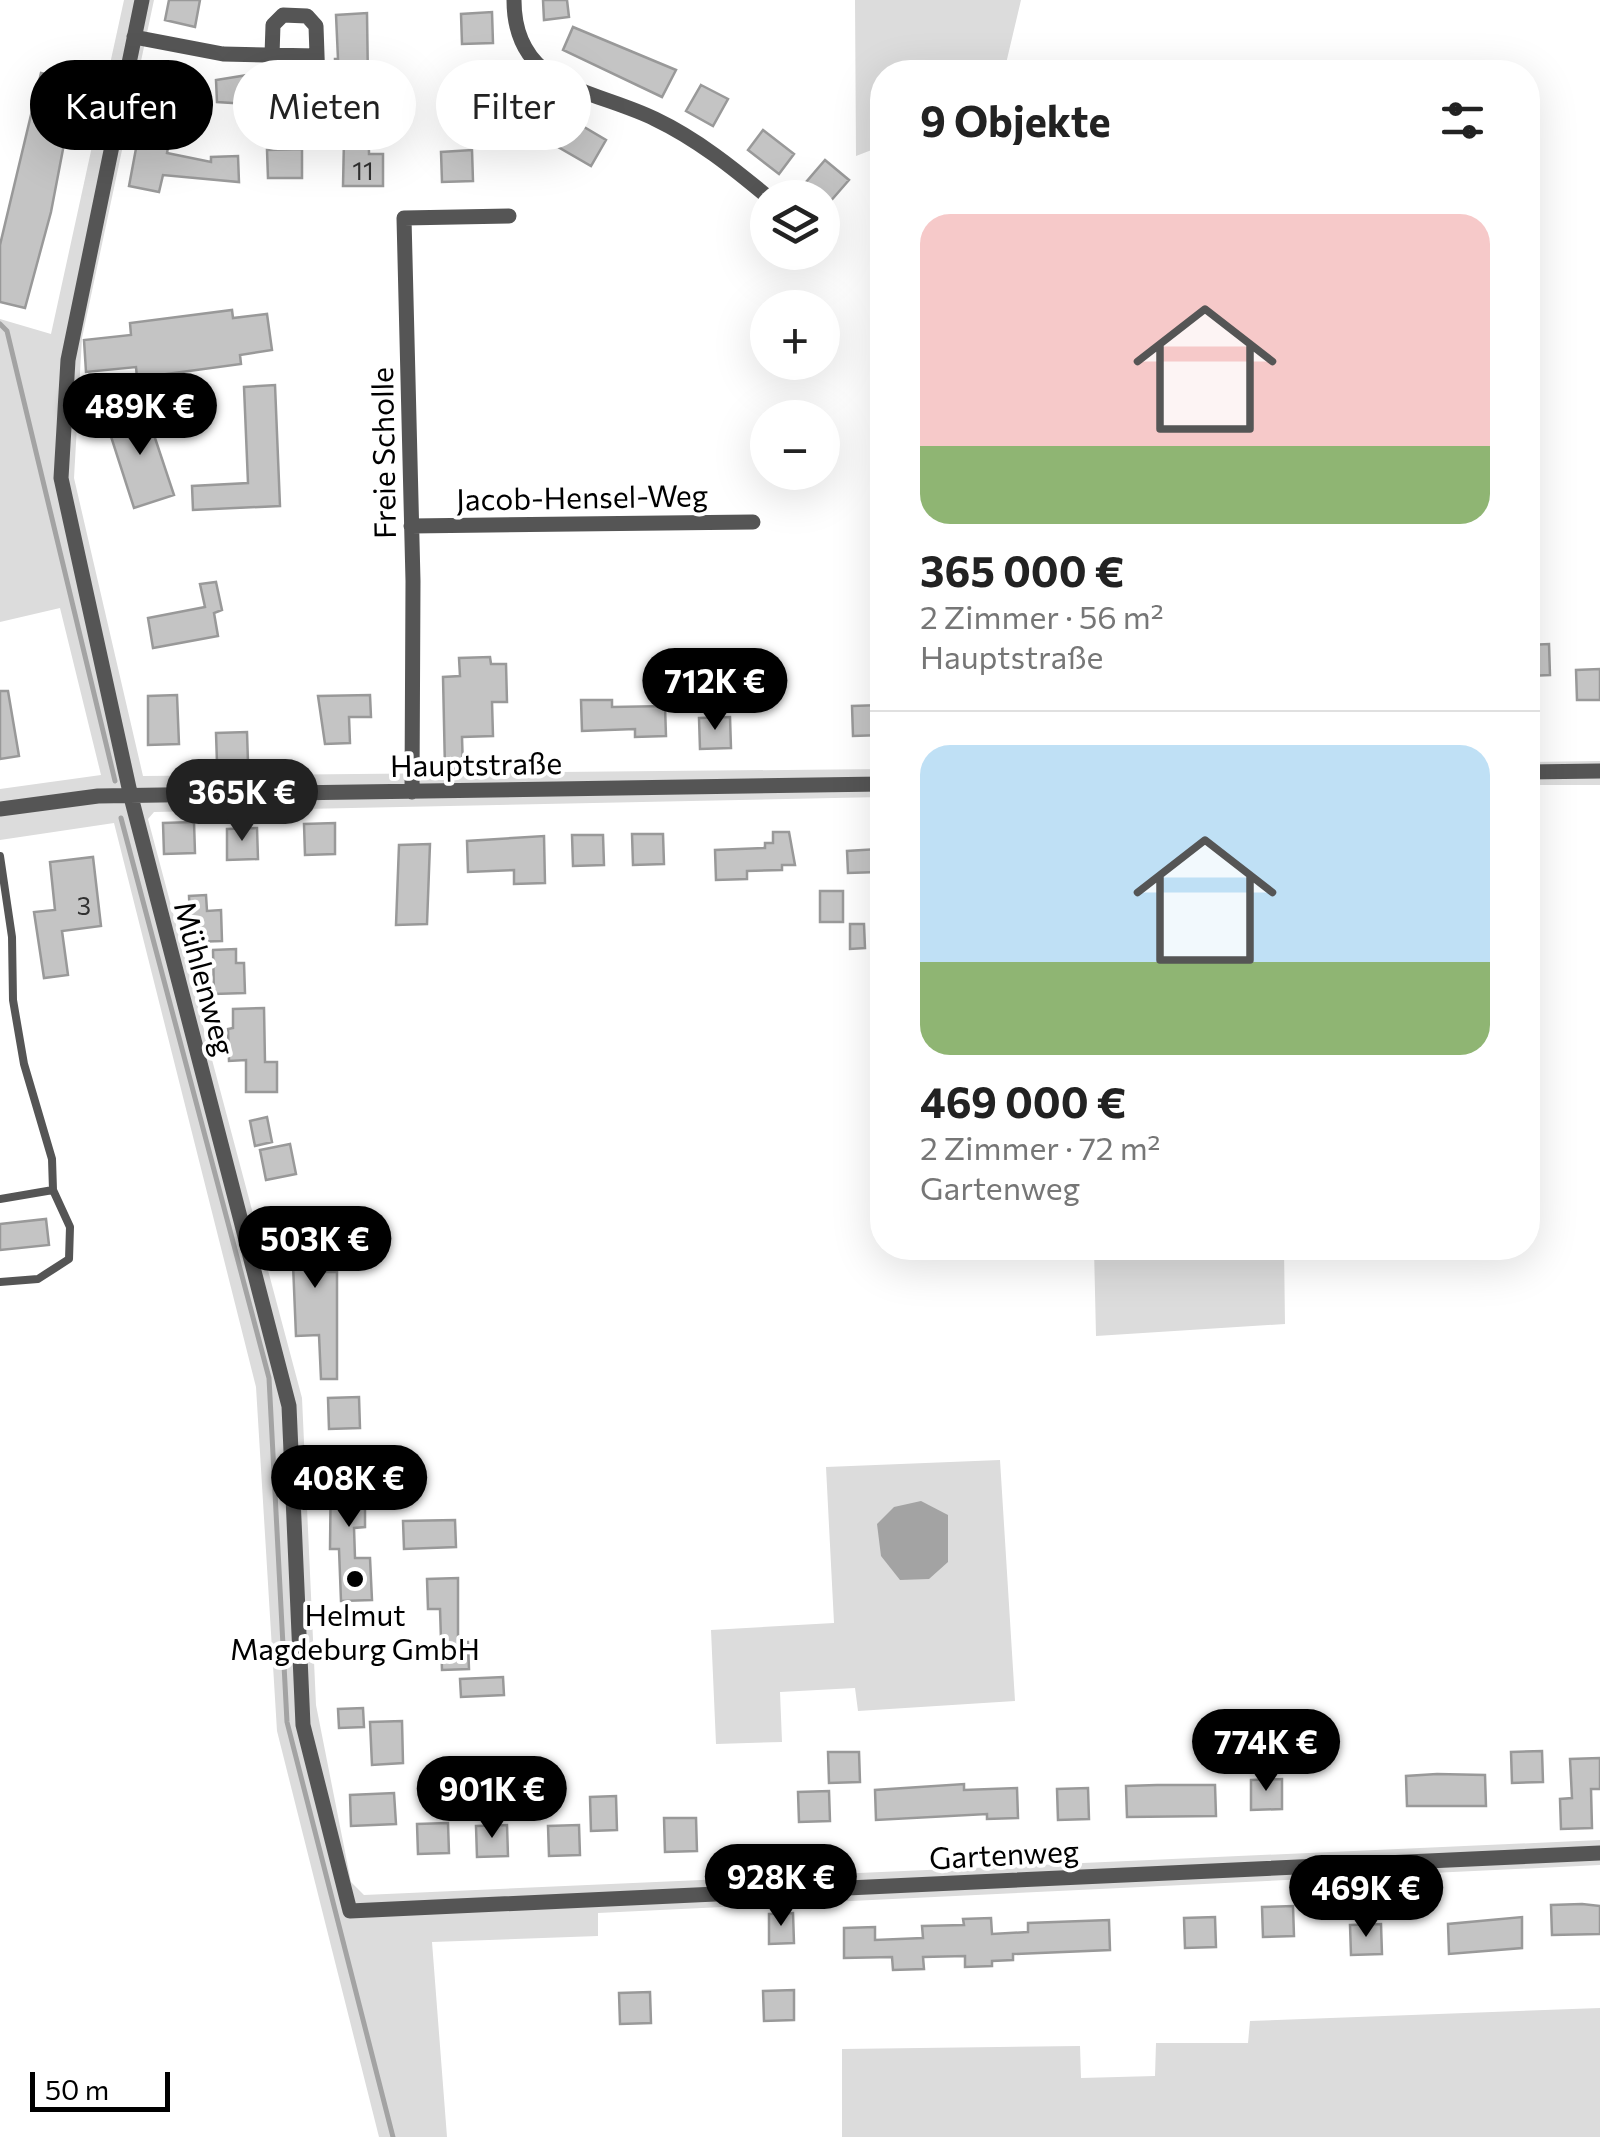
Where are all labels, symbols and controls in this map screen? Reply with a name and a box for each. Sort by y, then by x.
chip: Kaufen [30,60,213,150]
chip: Mieten [233,60,416,150]
chip: Filter [436,60,591,150]
icon: filters [1435,93,1490,148]
text: 9 Objekte [920,94,1111,146]
house number: 11 [352,155,374,185]
map controls [750,180,840,490]
button: layers [750,180,840,270]
icon: home [1115,279,1295,459]
button: + [750,290,840,380]
street label: Freie Scholle [362,367,402,539]
pin: 489K € [59,373,221,458]
text: 489K € [85,385,195,425]
button: − [750,400,840,490]
street label: Jacob-Hensel-Weg [456,475,708,517]
text: 365 000 € [920,544,1124,596]
text: 2 Zimmer · 56 m² [920,596,1164,636]
text: Hauptstraße [920,636,1103,676]
pin: 712K € [634,648,796,733]
text: 712K € [664,660,766,700]
street label: Hauptstraße [390,743,562,783]
pin: 365K € [161,759,323,844]
text: 365K € [188,771,296,811]
icon: home [1115,810,1295,990]
house number: 3 [77,890,91,920]
street label: Mühlenweg [168,897,244,1059]
text: 469 000 € [920,1075,1126,1127]
text: 2 Zimmer · 72 m² [920,1127,1160,1167]
text: Gartenweg [920,1167,1080,1207]
pin: 503K € [234,1206,396,1291]
text: 503K € [260,1218,370,1258]
pin: 408K € [268,1445,430,1530]
text: 408K € [293,1457,405,1497]
marker: Helmut Magdeburg GmbH [344,1568,366,1590]
place label: Helmut Magdeburg GmbH [230,1595,480,1666]
pin: 774K € [1185,1709,1347,1794]
text: 774K € [1214,1721,1318,1761]
pin: 901K € [411,1756,573,1841]
text: 901K € [439,1768,545,1808]
street label: Gartenweg [928,1831,1080,1875]
pin: 928K € [700,1844,862,1929]
pin: 469K € [1285,1855,1447,1940]
text: 928K € [727,1856,835,1896]
text: 469K € [1311,1867,1421,1907]
scale bar [30,2067,170,2112]
text: 50 m [45,2072,109,2106]

